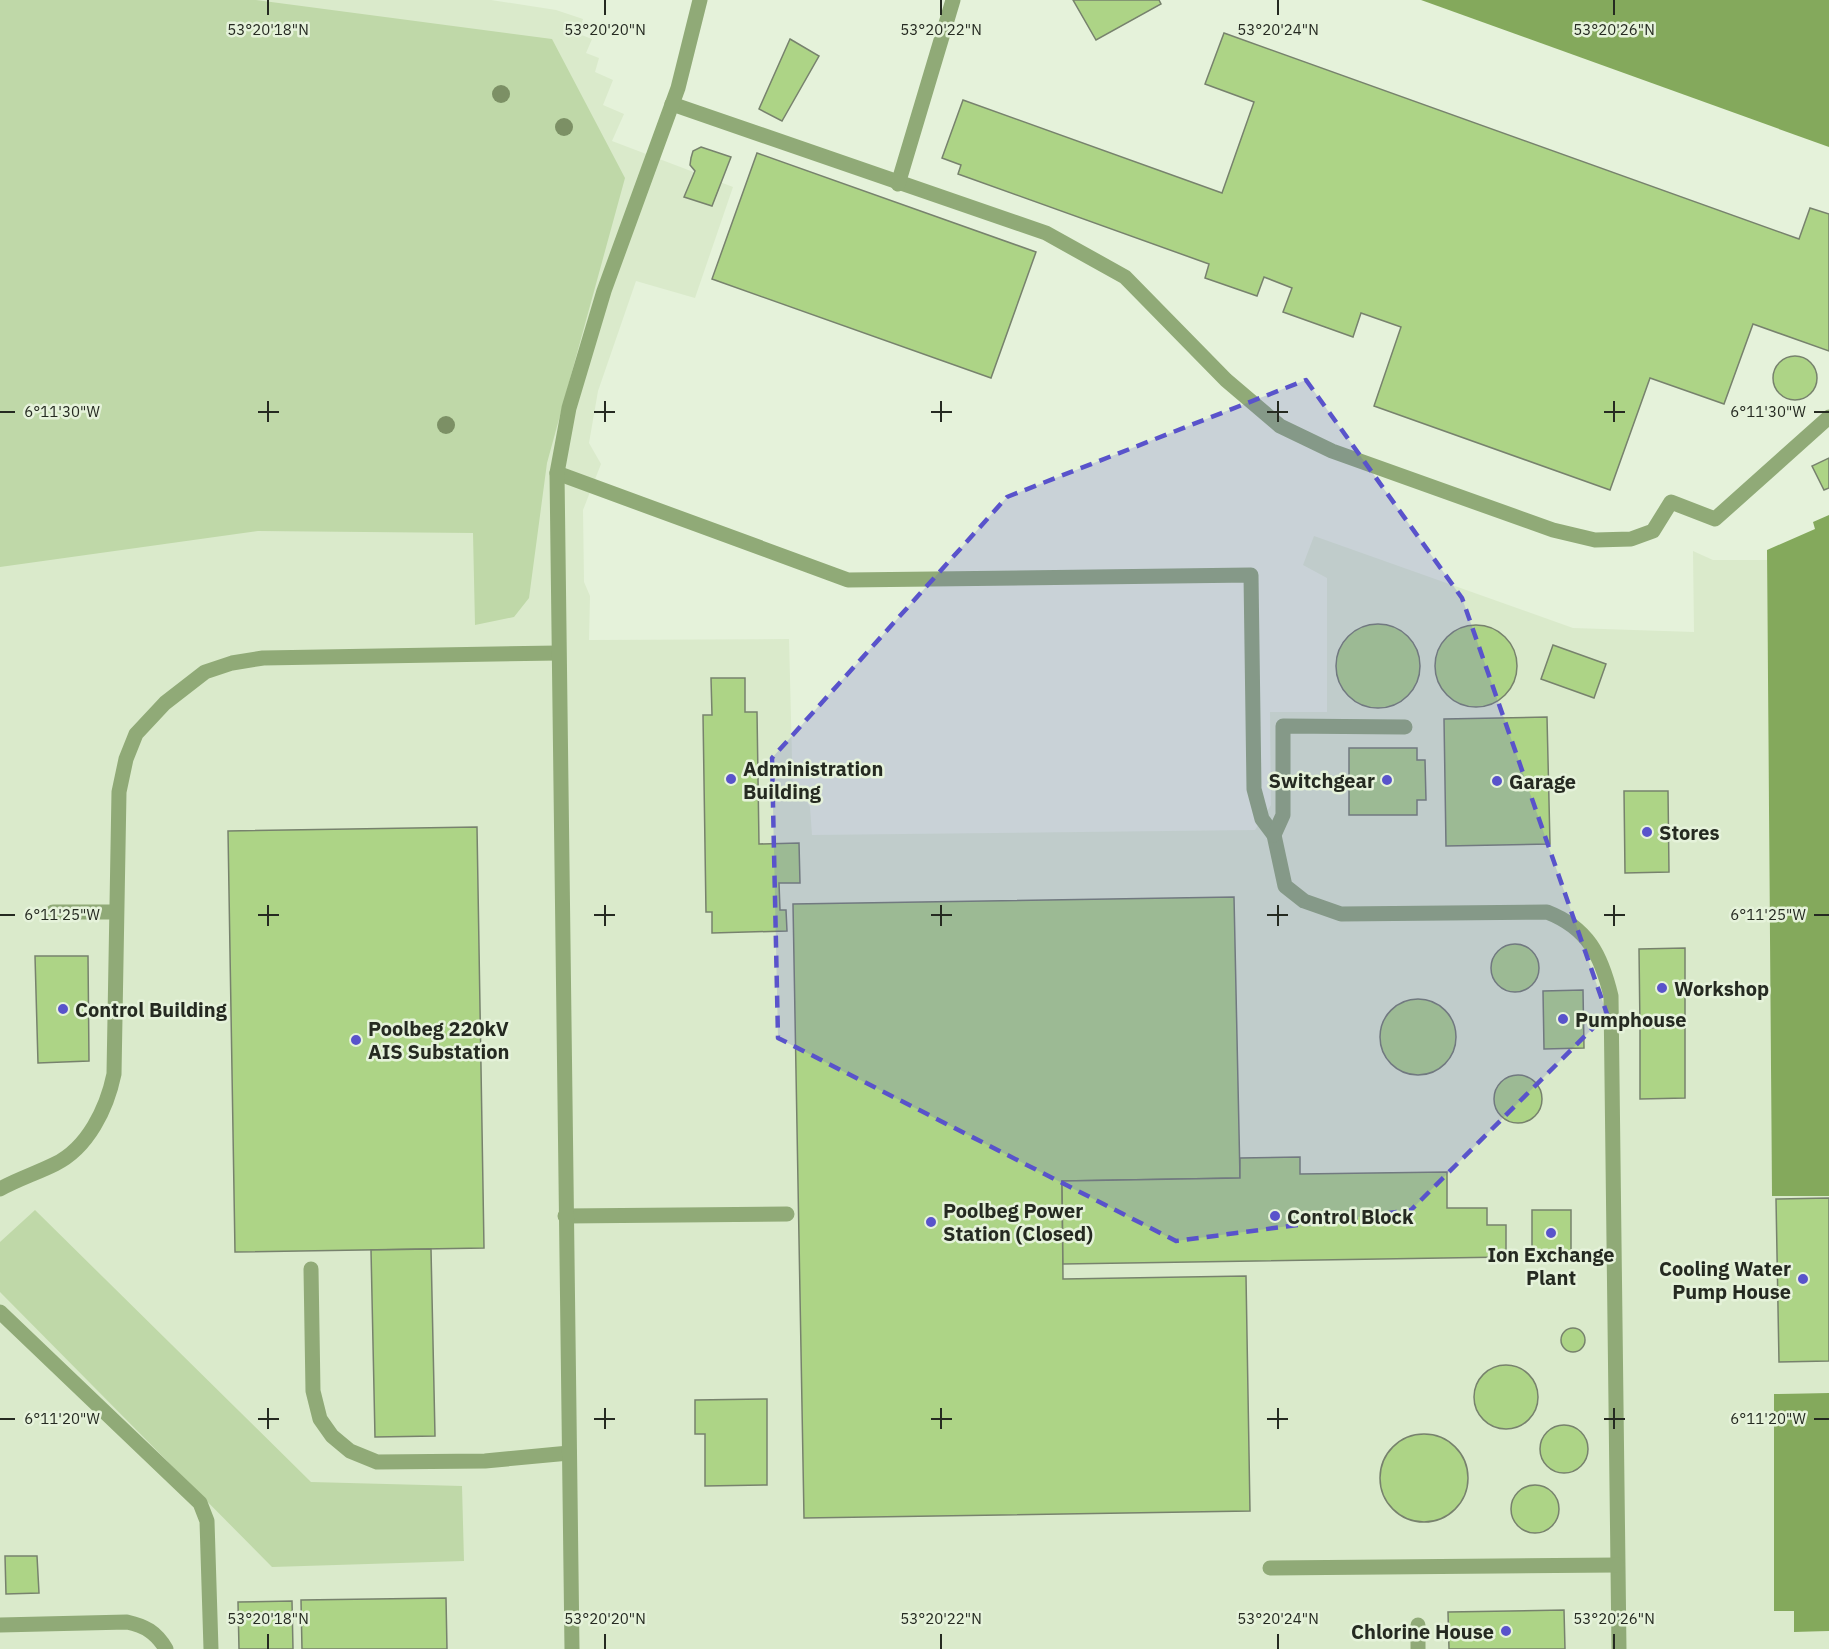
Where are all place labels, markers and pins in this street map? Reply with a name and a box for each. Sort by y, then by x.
place label: Administration Building [743,755,883,805]
place label: Switchgear [1269,767,1375,794]
place label: Garage [1509,768,1576,795]
marker: Administration Building [724,772,738,786]
marker: Switchgear [1380,773,1394,787]
marker: Garage [1490,774,1504,788]
place label: Stores [1659,819,1720,846]
marker: Stores [1640,825,1654,839]
place label: Workshop [1674,975,1769,1002]
marker: Workshop [1655,981,1669,995]
place label: Control Building [75,996,228,1023]
marker: Control Building [56,1002,70,1016]
place label: Pumphouse [1575,1006,1687,1033]
marker: Pumphouse [1556,1012,1570,1026]
place label: Poolbeg 220kV AIS Substation [368,1015,510,1065]
marker: Poolbeg 220kV AIS Substation [349,1033,363,1047]
place label: Poolbeg Power Station (Closed) [943,1197,1093,1247]
place label: Control Block [1287,1203,1414,1230]
marker: Control Block [1268,1209,1282,1223]
marker: Poolbeg Power Station (Closed) [924,1215,938,1229]
marker: Ion Exchange Plant [1544,1226,1558,1240]
place label: Ion Exchange Plant [1487,1241,1615,1291]
place label: Cooling Water Pump House [1659,1255,1791,1305]
marker: Cooling Water Pump House [1796,1272,1810,1286]
place label: Chlorine House [1351,1618,1494,1645]
marker: Chlorine House [1499,1624,1513,1638]

